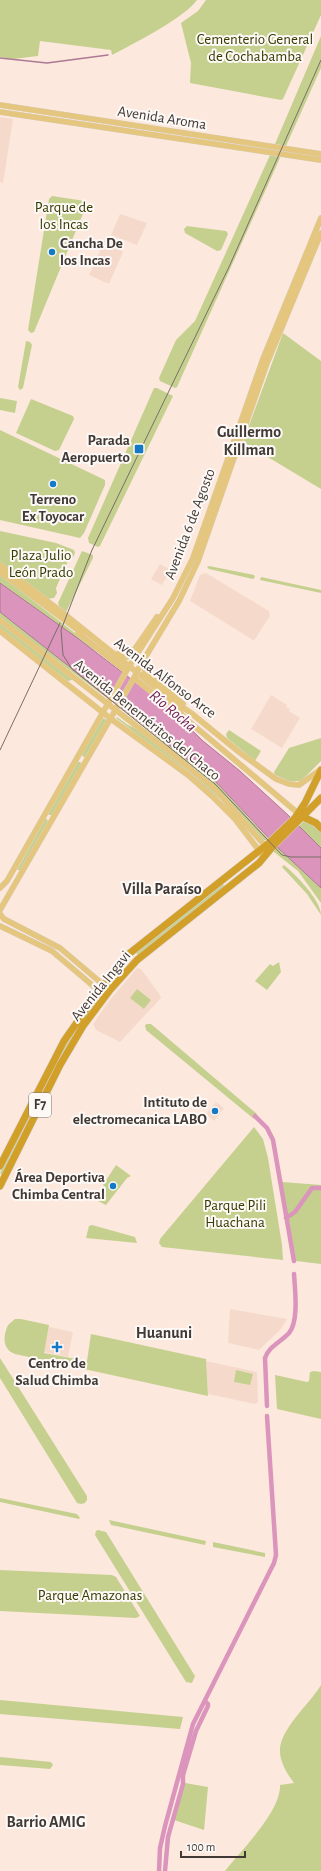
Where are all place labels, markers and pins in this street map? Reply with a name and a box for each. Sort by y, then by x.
place label: Cancha De los Incas [60,236,123,268]
marker: Cancha De los Incas [47,247,57,257]
place label: Parada Aeropuerto [61,433,130,465]
marker: Parada Aeropuerto [133,443,145,455]
marker: Terreno Ex Toyocar [48,479,58,489]
place label: Terreno Ex Toyocar [22,492,85,524]
place label: Intituto de electromecanica LABO [73,1095,207,1127]
marker: Intituto de electromecanica LABO [210,1106,220,1116]
place label: Área Deportiva Chimba Central [12,1168,105,1202]
marker: Área Deportiva Chimba Central [108,1181,118,1191]
marker: Centro de Salud Chimba [51,1341,63,1353]
place label: Centro de Salud Chimba [15,1356,99,1388]

